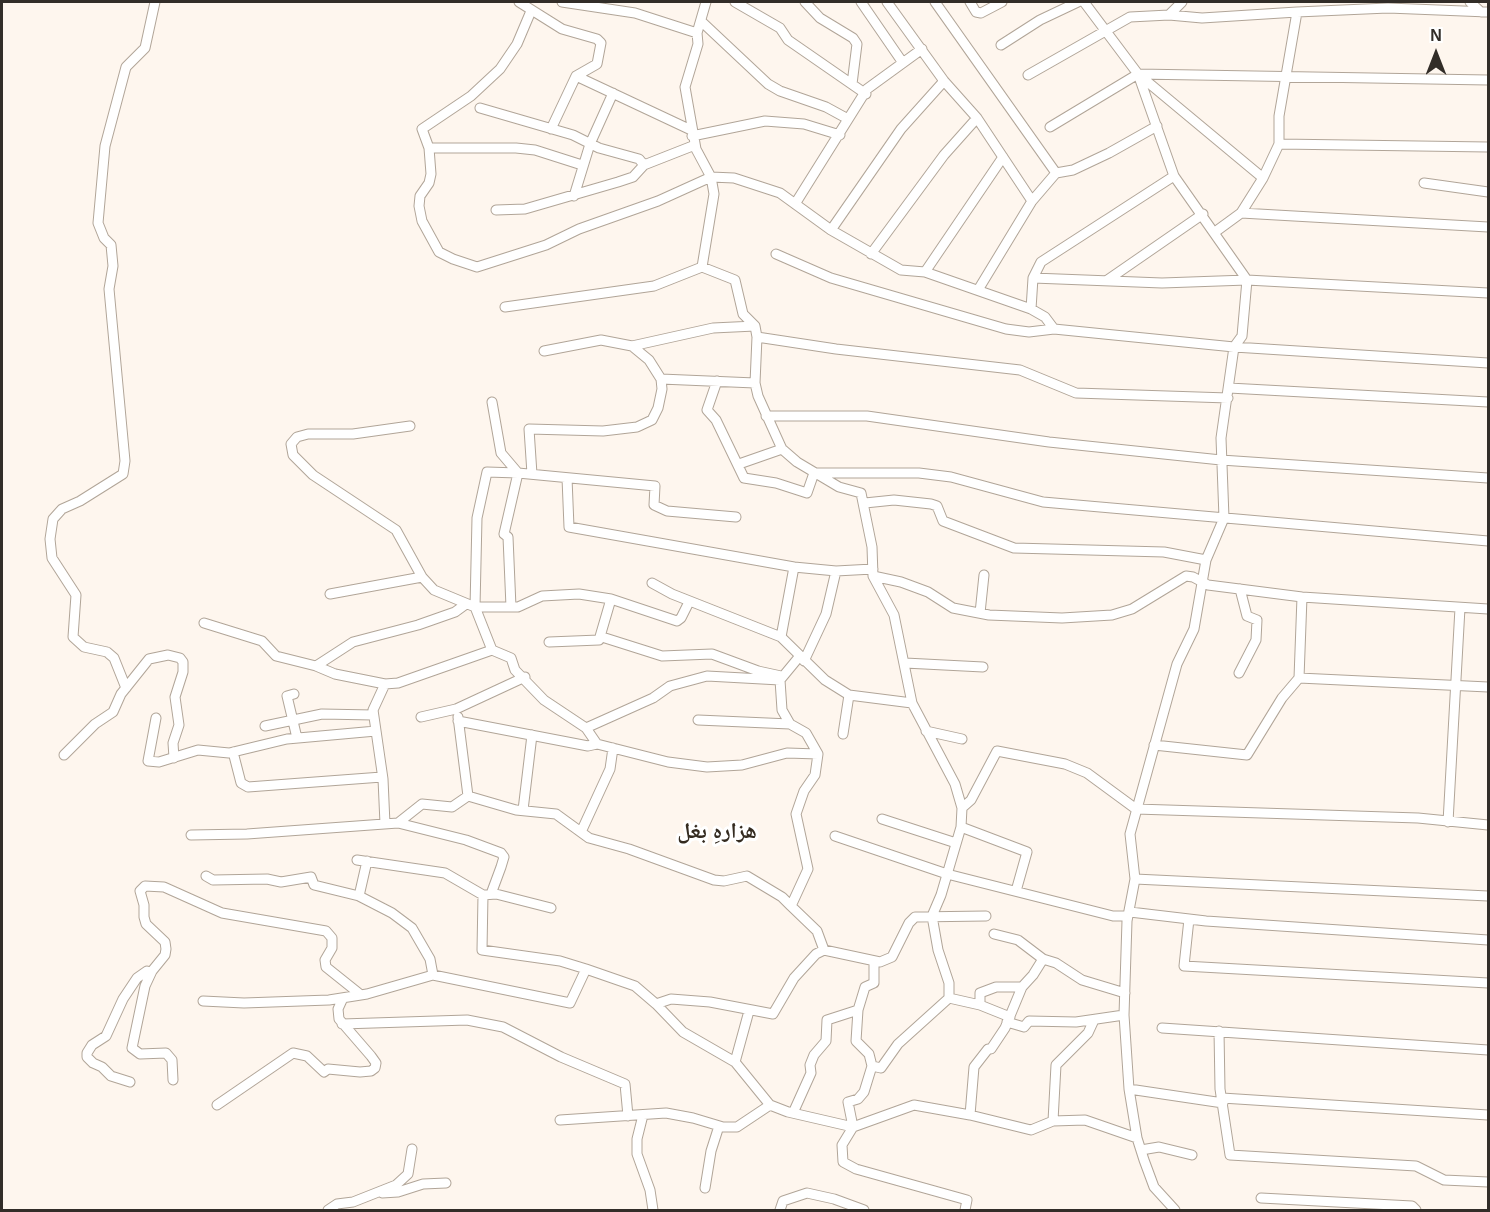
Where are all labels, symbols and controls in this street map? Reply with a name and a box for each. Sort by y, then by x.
north arrow [1406,24,1466,84]
text: N [1430,27,1442,44]
district label: هزارهِ بغل [677,819,757,845]

